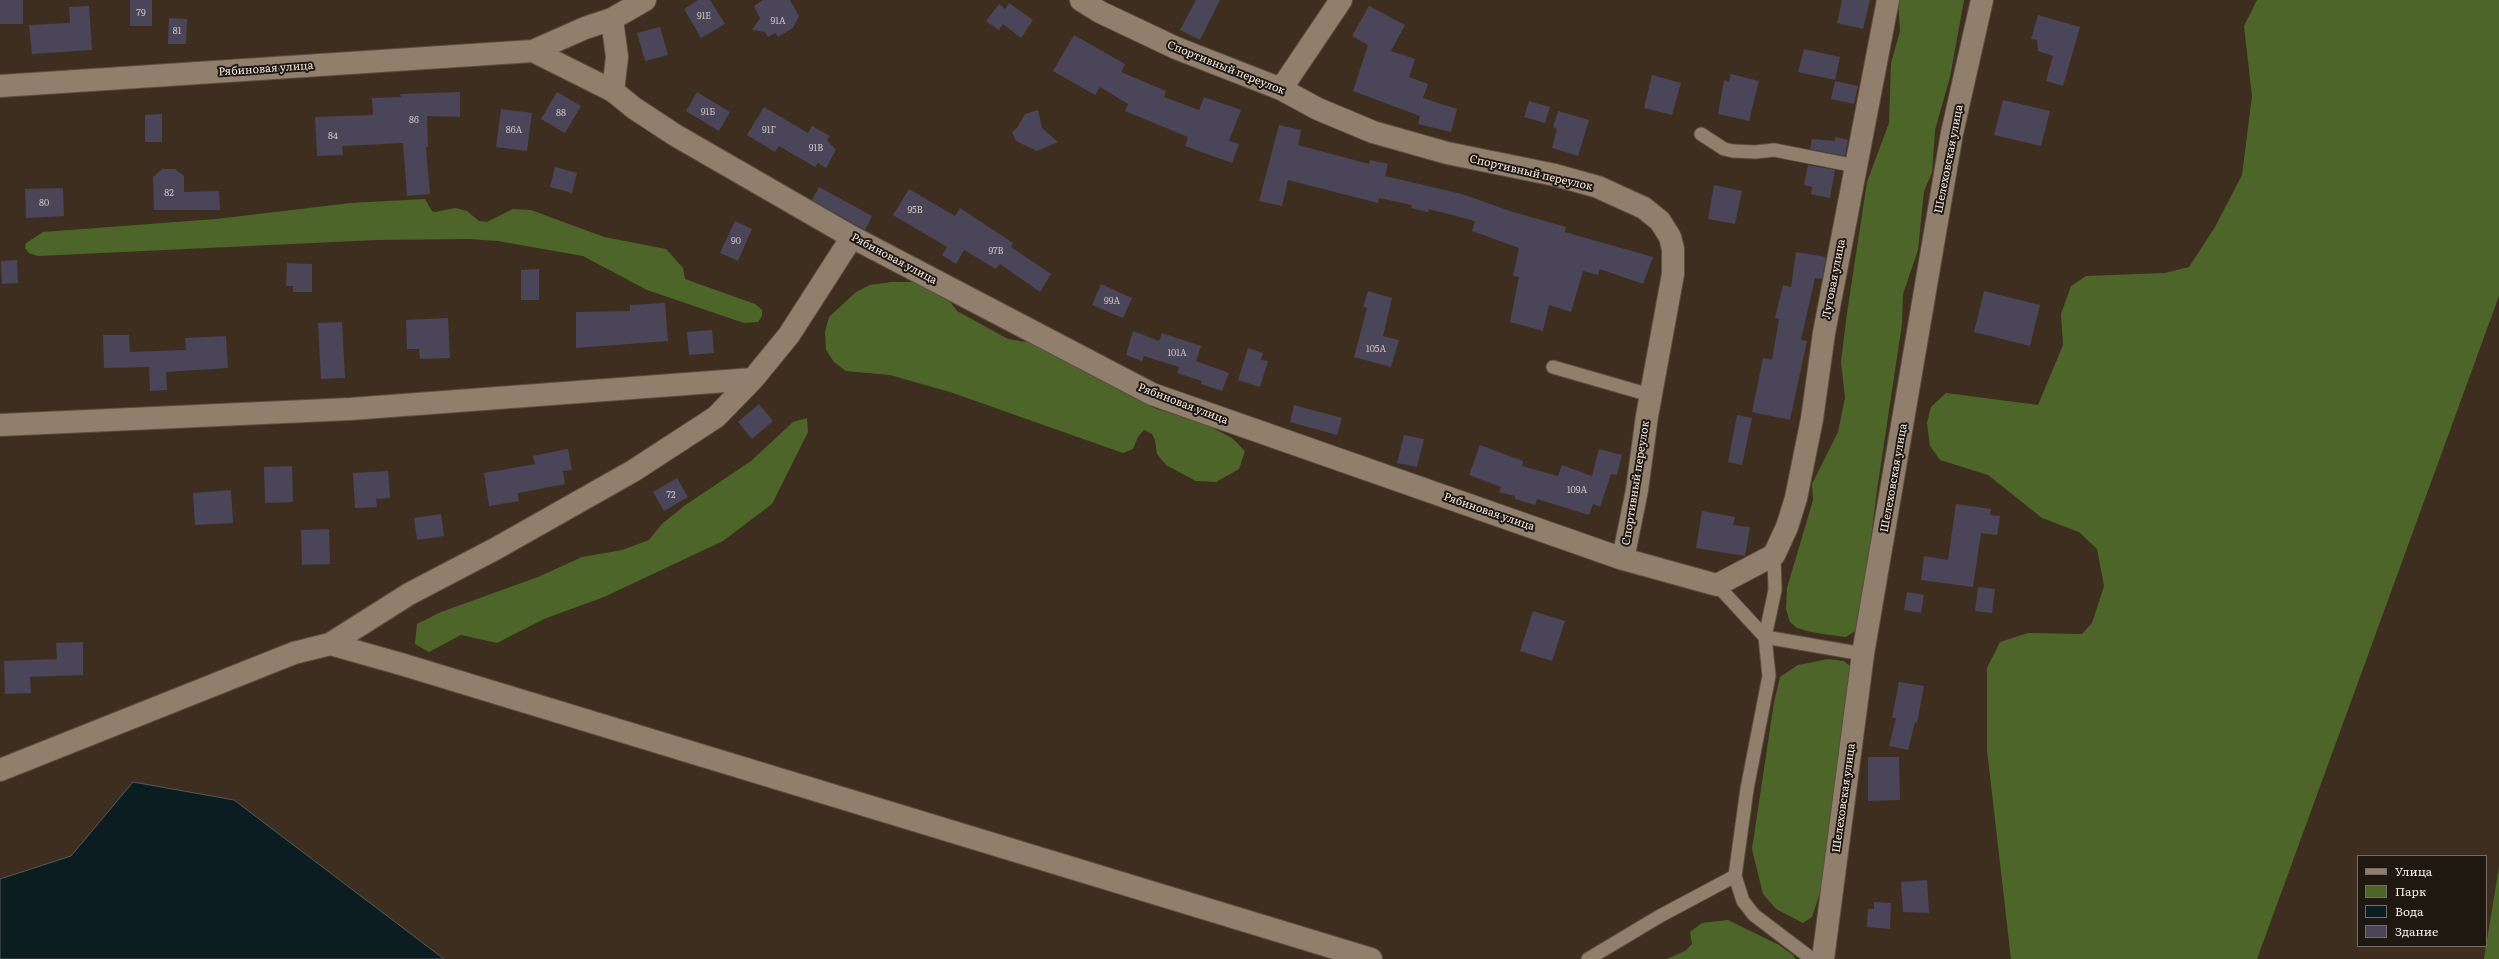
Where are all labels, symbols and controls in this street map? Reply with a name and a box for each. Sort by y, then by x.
house number: 79 [136,8,146,18]
house number: 91Е [697,11,711,21]
house number: 91А [771,16,785,26]
house number: 81 [173,26,181,36]
street label: Спортивный переулок [1165,38,1287,98]
street label: Рябиновая улица [218,59,314,79]
street label: Шелеховская улица [1932,104,1966,214]
house number: 91Б [701,107,715,117]
house number: 88 [556,108,566,118]
house number: 86 [409,115,419,125]
house number: 86А [506,125,522,135]
house number: 91Г [762,125,776,135]
house number: 84 [328,131,338,141]
house number: 91В [809,143,823,153]
street label: Спортивный переулок [1468,152,1594,194]
house number: 82 [164,188,174,198]
house number: 80 [39,198,49,208]
house number: 95В [907,205,923,215]
street label: Рябиновая улица [849,231,939,287]
house number: 90 [731,236,741,246]
street label: Луговая улица [1820,238,1848,320]
house number: 97В [988,246,1004,256]
house number: 99А [1104,296,1120,306]
house number: 105А [1366,344,1386,354]
house number: 101А [1167,348,1187,358]
street label: Рябиновая улица [1136,381,1230,427]
street label: Спортивный переулок [1620,420,1652,546]
street label: Шелеховская улица [1878,423,1910,533]
house number: 109А [1567,485,1587,495]
house number: 72 [666,490,676,500]
street label: Рябиновая улица [1442,490,1536,534]
street label: Шелеховская улица [1830,742,1858,854]
legend [2357,855,2487,947]
text: Улица [2395,862,2432,880]
text: Парк [2395,882,2426,900]
text: Вода [2395,902,2424,920]
text: Здание [2395,922,2438,940]

